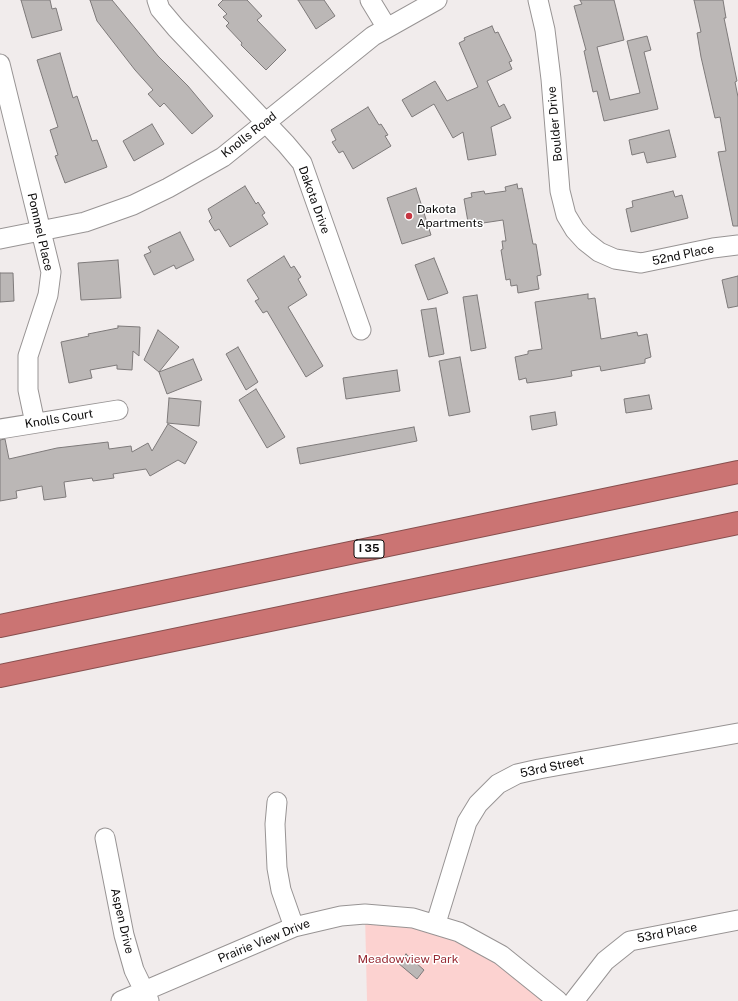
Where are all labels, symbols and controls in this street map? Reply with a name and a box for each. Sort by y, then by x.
street label: Boulder Drive [545,86,565,162]
street label: Knolls Road [218,109,280,161]
street label: Dakota Drive [295,164,333,236]
street label: Pommel Place [24,192,56,272]
place label: Dakota Apartments [417,202,483,230]
marker: Dakota Apartments [404,211,414,221]
street label: 52nd Place [651,241,715,269]
street label: Knolls Court [24,406,94,432]
road number: I 35 [354,540,384,558]
street label: 53rd Street [519,753,585,781]
street label: Aspen Drive [107,887,137,955]
street label: Prairie View Drive [216,916,312,966]
street label: 53rd Place [636,920,698,946]
park label: Meadowview Park [358,952,458,966]

